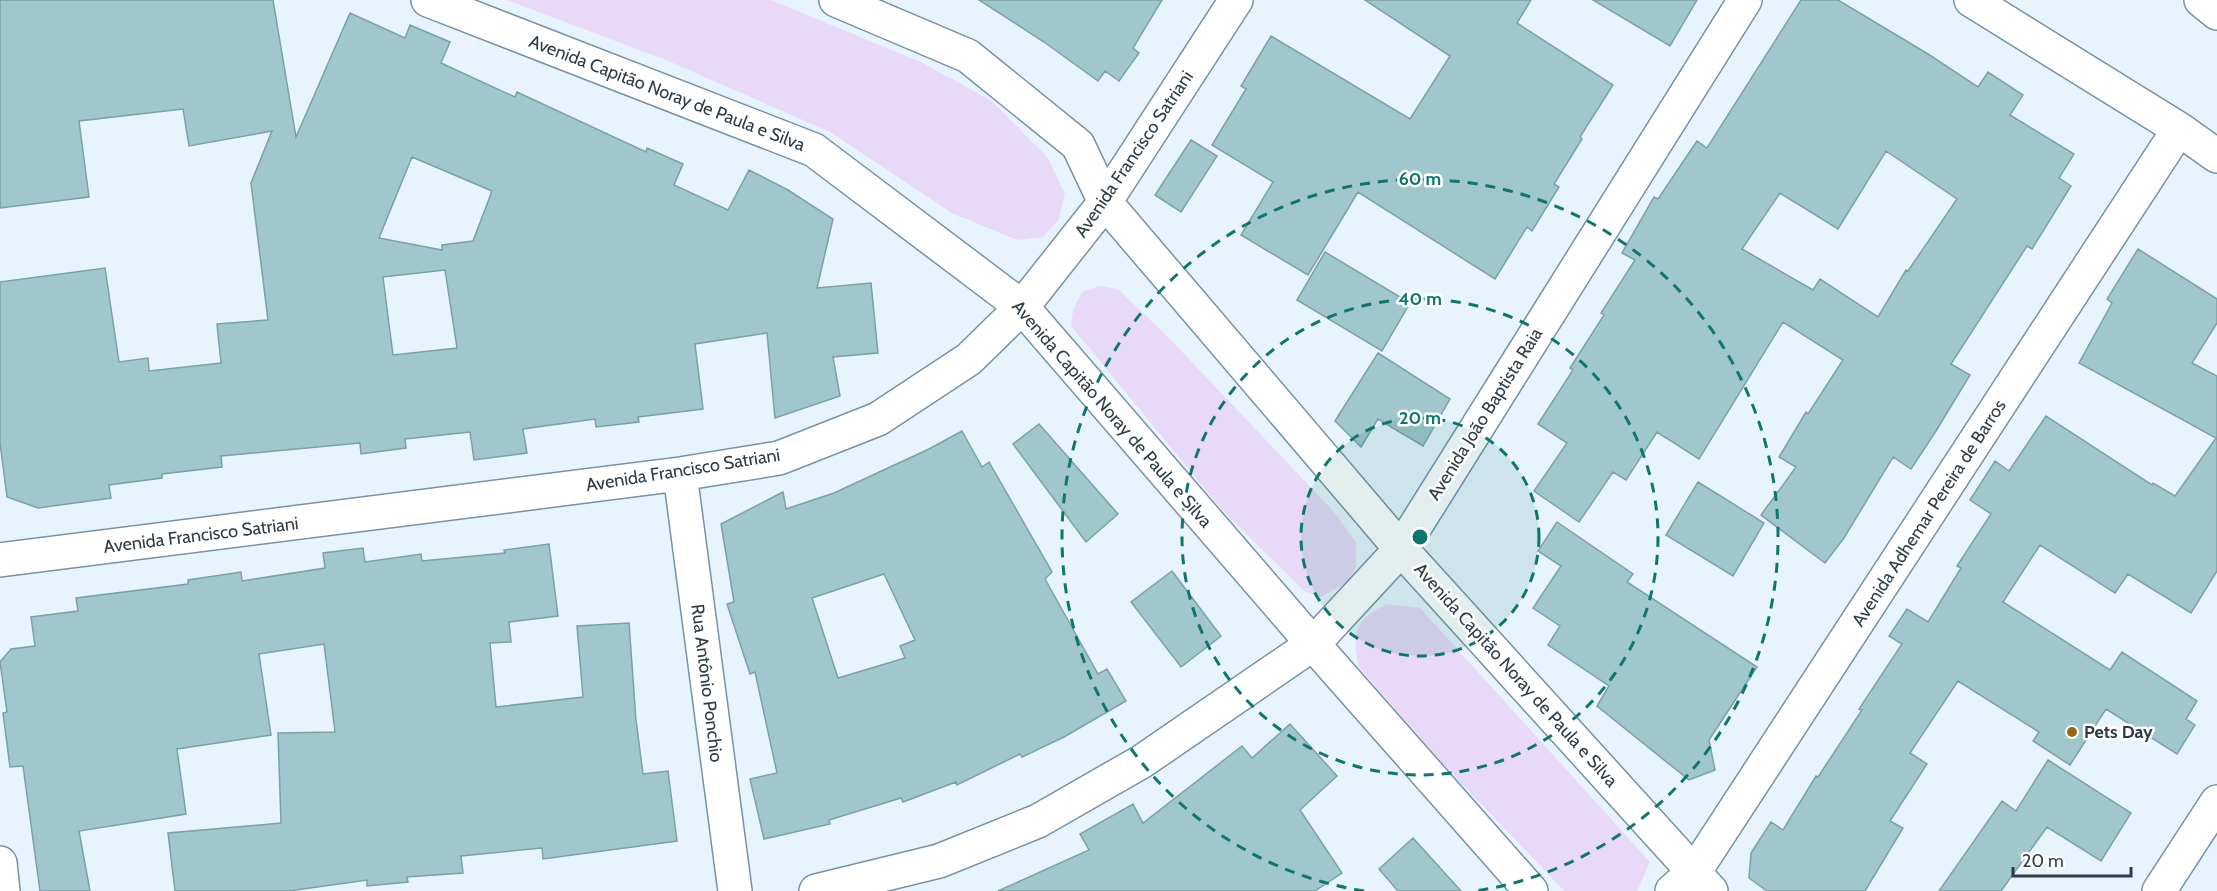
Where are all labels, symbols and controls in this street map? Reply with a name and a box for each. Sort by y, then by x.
street label: Avenida Capitão Noray de Paula e Silva [526,30,808,156]
street label: Avenida Francisco Satriani [1070,66,1198,242]
text: 60 m [1399,168,1441,190]
text: 40 m [1398,288,1442,310]
street label: Avenida Capitão Noray de Paula e Silva [1007,296,1217,532]
street label: Avenida João Baptista Raia [1423,323,1547,504]
street label: Avenida Adhemar Pereira de Barros [1847,395,2011,631]
text: 20 m [1399,407,1441,429]
street label: Avenida Francisco Satriani [584,444,782,496]
street label: Avenida Francisco Satriani [102,512,300,558]
centre of rings [1410,527,1430,547]
street label: Avenida Capitão Noray de Paula e Silva [1410,558,1623,792]
street label: Rua Antônio Ponchio [686,603,728,763]
place label: Pets Day [2084,721,2153,743]
marker: Pets Day [2065,725,2079,739]
scale bar [2013,840,2132,878]
text: 20 m [2022,850,2064,872]

